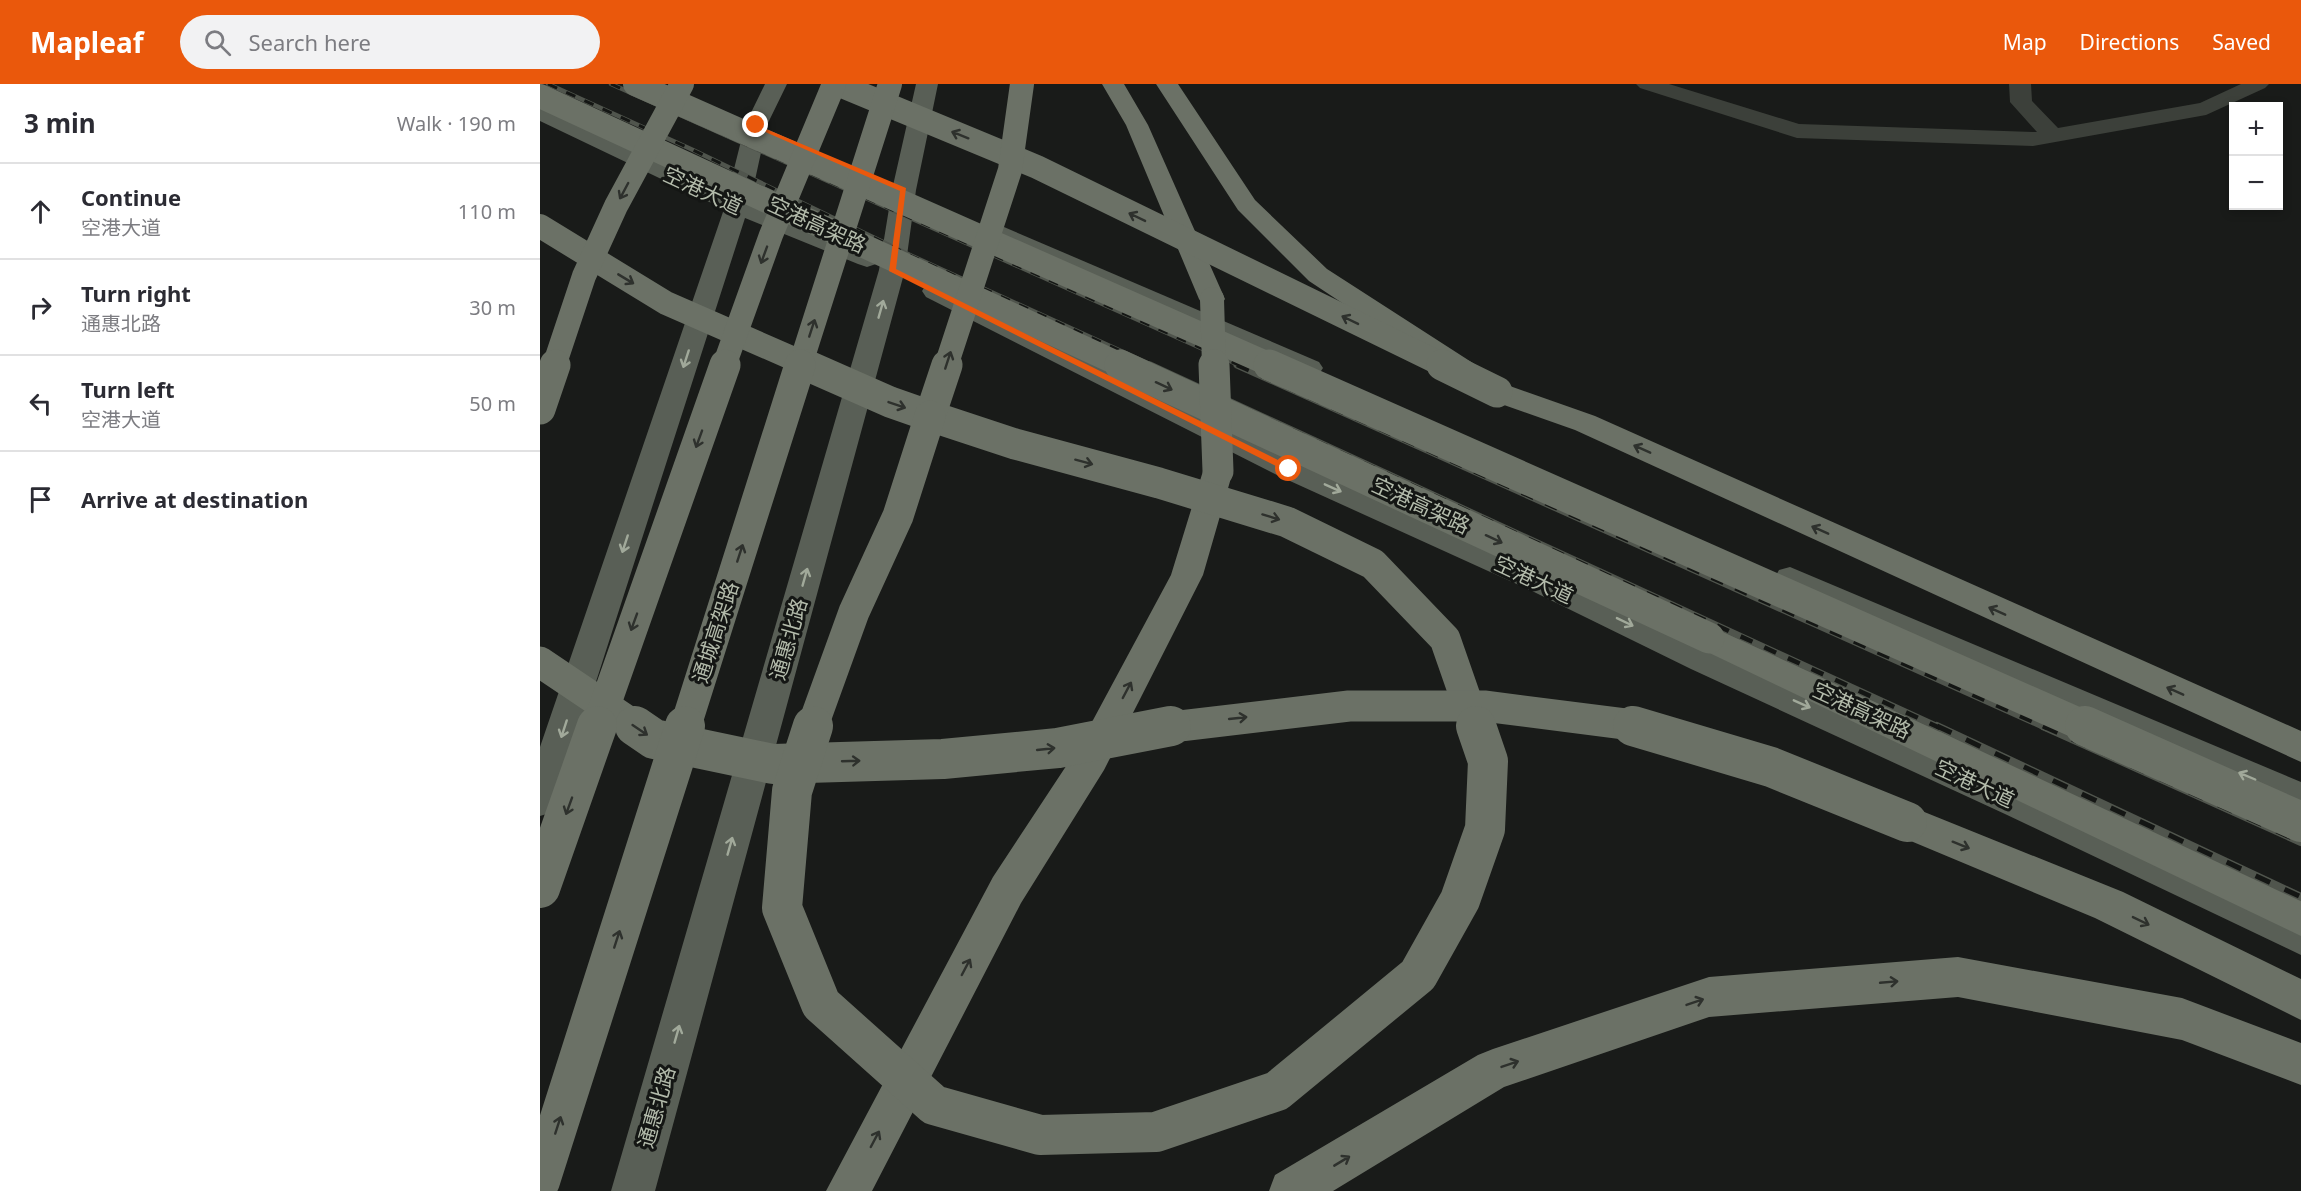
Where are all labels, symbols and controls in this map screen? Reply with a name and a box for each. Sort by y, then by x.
search box [180,15,600,69]
text: Mapleaf [30,23,144,61]
icon: search [201,26,234,59]
text: Search here [249,27,371,57]
text: Map [2003,28,2047,56]
text: Directions [2080,28,2179,56]
text: Saved [2212,28,2271,56]
map controls [2229,102,2283,210]
button: + [2229,102,2283,156]
text: 3 min [24,105,96,141]
text: Walk · 190 m [397,110,516,137]
route end [742,111,768,137]
one-way arrow [951,129,970,140]
button: − [2229,156,2283,210]
street label: 空港大道 [659,160,747,220]
one-way arrow [618,181,629,199]
text: Continue [81,182,181,212]
street label: 空港高架路 [764,189,870,259]
icon: ahead [24,195,57,228]
text: 110 m [458,198,516,225]
one-way arrow [1128,211,1146,222]
text: 空港大道 [81,214,161,241]
one-way arrow [758,245,769,264]
one-way arrow [617,272,634,285]
text: Turn right [81,278,191,308]
icon: right [24,291,57,324]
text: 30 m [469,294,516,321]
one-way arrow [876,300,887,319]
text: 通惠北路 [81,310,161,337]
one-way arrow [1341,314,1359,326]
one-way arrow [807,319,818,338]
one-way arrow [680,349,691,368]
one-way arrow [943,351,954,370]
text: Turn left [81,374,175,404]
one-way arrow [1155,380,1173,392]
icon: left [24,387,57,420]
text: 50 m [469,390,516,417]
one-way arrow [887,400,906,411]
text: 空港大道 [81,406,161,433]
one-way arrow [693,429,704,448]
one-way arrow [1634,443,1652,455]
route start [1275,455,1301,481]
one-way arrow [1074,457,1093,469]
street label: 空港高架路 [1368,470,1474,540]
icon: arrive [24,483,57,516]
one-way arrow [1323,483,1341,495]
text: Arrive at destination [81,484,308,514]
one-way arrow [1261,512,1280,523]
one-way arrow [1811,524,1829,535]
one-way arrow [1484,533,1502,545]
one-way arrow [619,534,630,553]
one-way arrow [735,544,746,563]
street label: 空港大道 [1490,549,1578,609]
one-way arrow [800,568,811,587]
street label: 通城高架路 [685,578,745,686]
street label: 通惠北路 [763,595,813,683]
one-way arrow [1989,604,2007,616]
one-way arrow [628,613,639,631]
one-way arrow [1615,616,1633,628]
street label: 空港高架路 [1809,675,1915,745]
one-way arrow [1122,681,1134,699]
one-way arrow [2166,685,2184,697]
one-way arrow [1792,699,1810,710]
one-way arrow [1227,712,1247,723]
one-way arrow [557,719,568,738]
one-way arrow [632,724,648,736]
one-way arrow [1035,743,1055,754]
street label: 空港大道 [1931,753,2019,813]
one-way arrow [841,756,861,767]
one-way arrow [2239,770,2257,781]
one-way arrow [563,796,574,815]
one-way arrow [725,837,736,856]
one-way arrow [1952,840,1970,851]
one-way arrow [2131,915,2149,927]
one-way arrow [612,930,623,949]
one-way arrow [960,959,972,976]
one-way arrow [1878,977,1898,988]
one-way arrow [1685,995,1704,1006]
one-way arrow [672,1024,683,1043]
one-way arrow [1500,1058,1519,1069]
street label: 通惠北路 [631,1063,681,1151]
one-way arrow [553,1116,564,1135]
one-way arrow [870,1131,881,1149]
one-way arrow [1333,1155,1350,1167]

